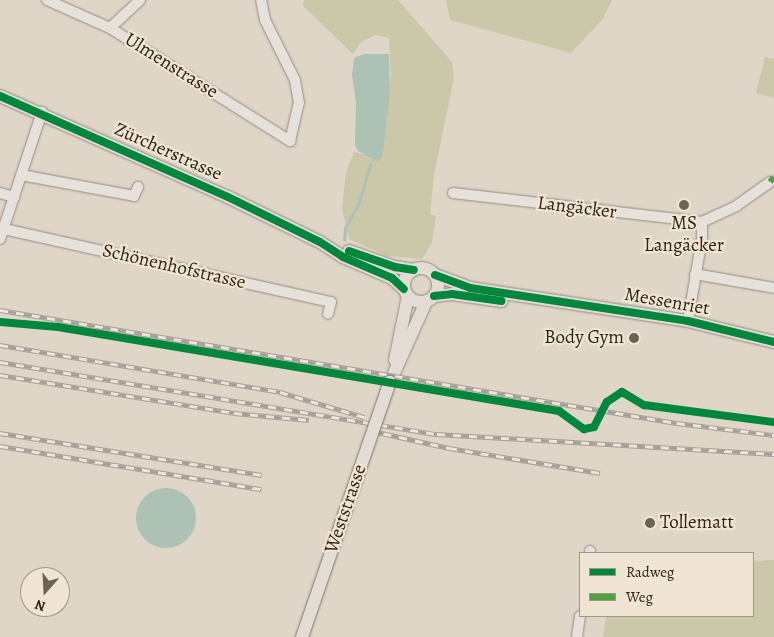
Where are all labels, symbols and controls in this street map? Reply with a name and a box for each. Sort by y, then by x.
street label: Ulmenstrasse [120,28,222,104]
street label: Zürcherstrasse [111,118,225,186]
street label: Langäcker [536,192,618,224]
marker: MS Langäcker [678,199,690,211]
place label: MS Langäcker [644,213,724,257]
street label: Schönenhofstrasse [100,239,248,295]
street label: Messenriet [623,283,711,321]
place label: Body Gym [544,327,624,349]
marker: Body Gym [628,332,640,344]
street label: Weststrasse [320,462,372,556]
place label: Tollematt [660,512,734,534]
marker: Tollematt [644,517,656,529]
legend [579,552,754,617]
text: Radweg [626,562,674,582]
north arrow [20,567,70,617]
text: Weg [626,587,653,607]
text: N [32,595,48,616]

